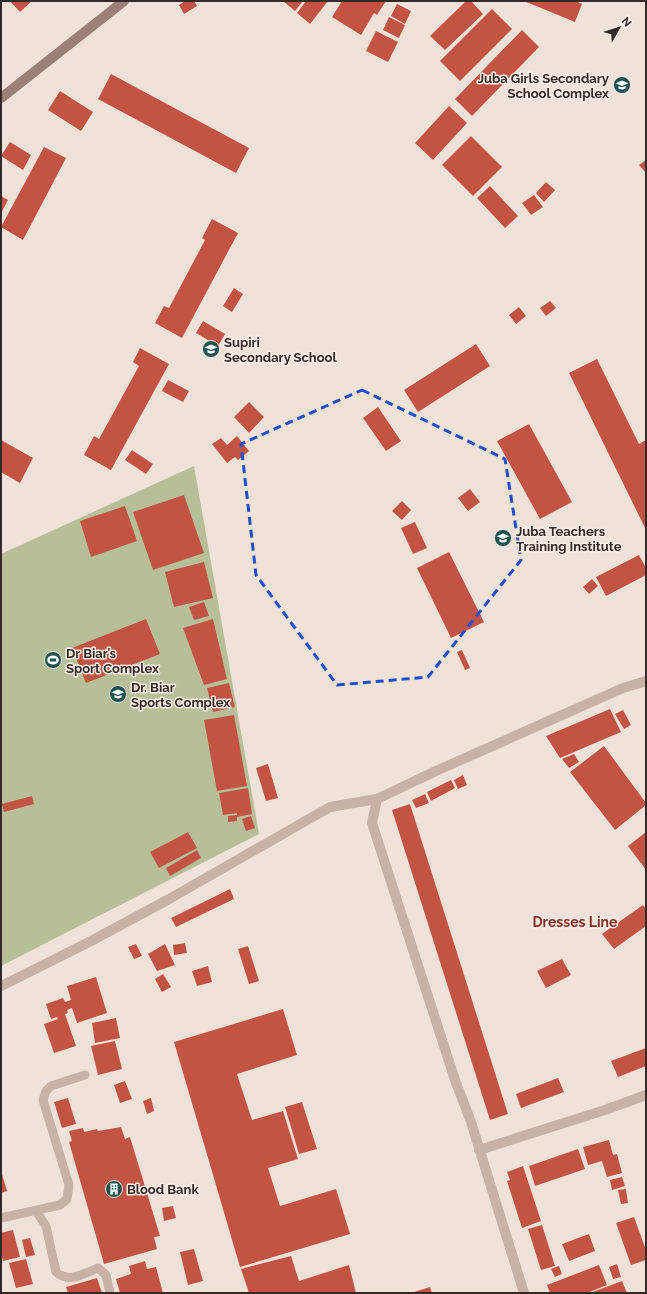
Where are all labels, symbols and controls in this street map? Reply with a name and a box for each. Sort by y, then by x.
north arrow [599,8,639,48]
text: N [619,15,634,29]
place label: Juba Girls Secondary School Complex [478,71,609,101]
school or university icon: Juba Girls Secondary School Complex [612,75,632,95]
place label: Supiri Secondary School [224,335,337,365]
school or university icon: Supiri Secondary School [201,339,221,359]
place label: Juba Teachers Training Institute [516,524,622,554]
school or university icon: Juba Teachers Training Institute [493,528,513,548]
place label: Dr Biar’s Sport Complex [66,646,159,676]
sports icon: Dr Biar’s Sport Complex [43,650,63,670]
place label: Dr. Biar Sports Complex [131,680,230,710]
school or university icon: Dr. Biar Sports Complex [108,684,128,704]
district label: Dresses Line [533,914,618,930]
building icon: Blood Bank [104,1179,124,1199]
place label: Blood Bank [127,1182,199,1197]

